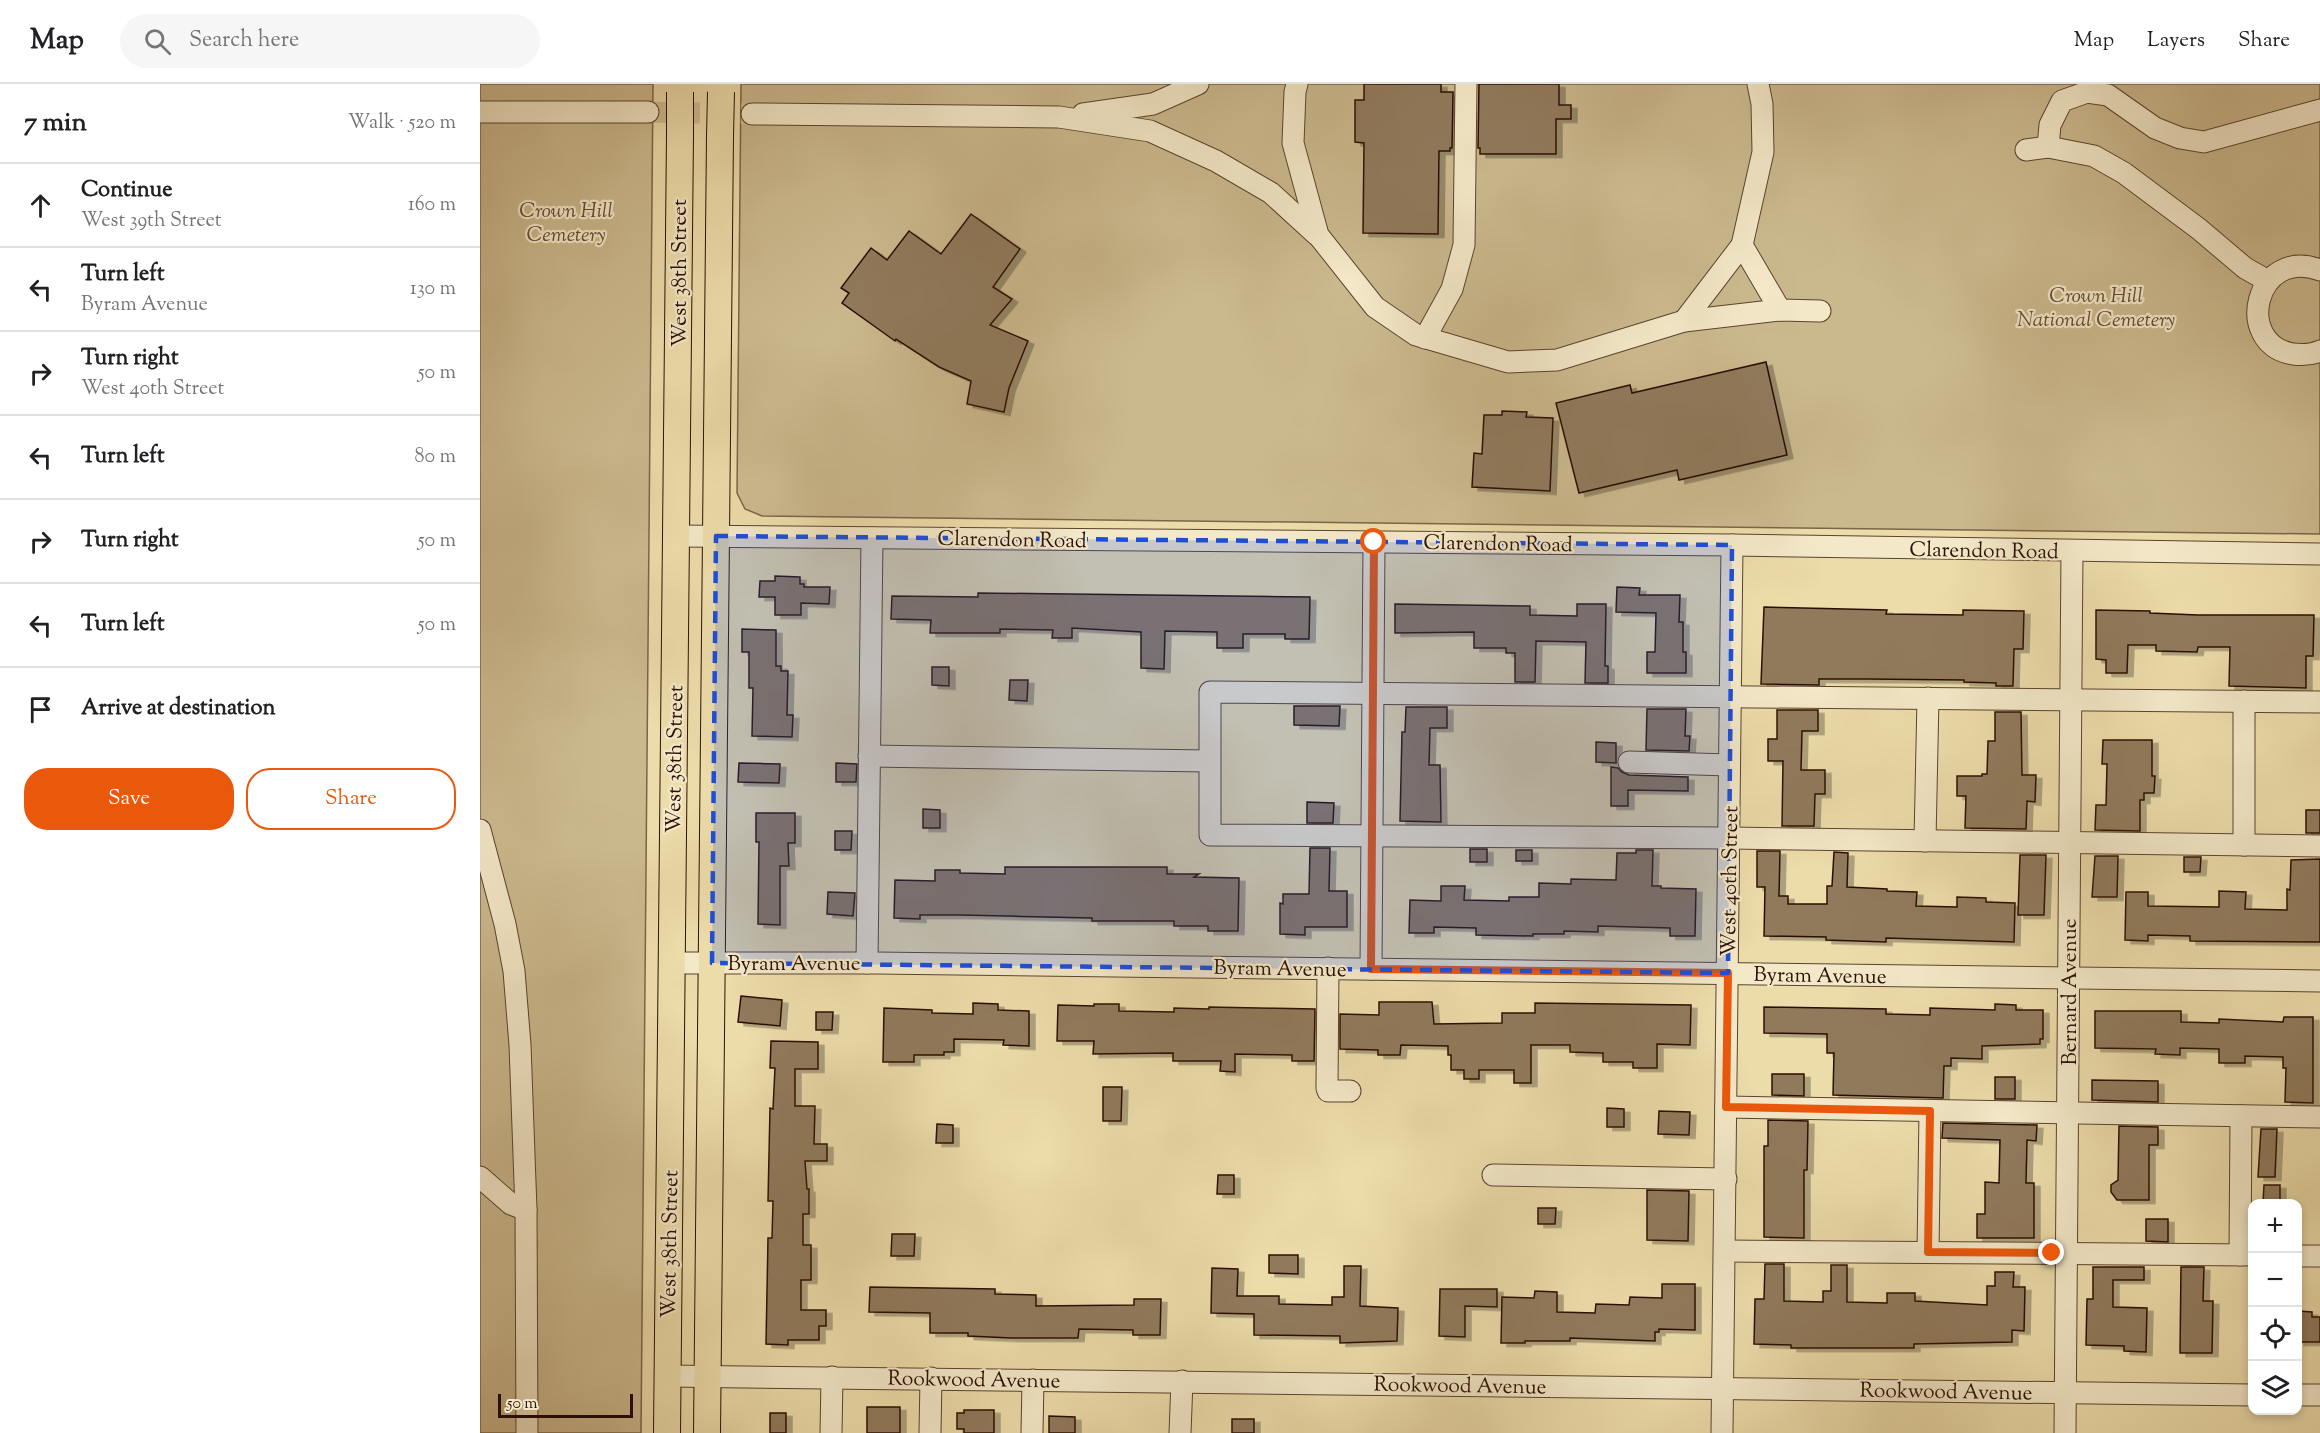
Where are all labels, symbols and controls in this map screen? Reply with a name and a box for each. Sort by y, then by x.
search box [120,14,540,68]
text: Map [30,21,84,61]
icon: search [141,25,174,58]
text: Search here [189,25,299,57]
text: Map [2074,26,2114,56]
text: Layers [2147,26,2205,56]
text: Share [2238,26,2290,56]
text: 7 min [24,105,87,142]
text: Walk · 520 m [348,109,456,138]
text: Continue [81,175,172,207]
icon: ahead [24,189,57,222]
text: 160 m [408,191,456,220]
park label: Crown Hill Cemetery [519,197,613,251]
street label: West 38th Street [666,199,696,347]
text: West 39th Street [81,207,222,236]
text: Turn left [81,259,164,291]
icon: left [24,273,57,306]
text: 130 m [410,275,456,304]
park label: Crown Hill National Cemetery [2017,282,2175,336]
text: Byram Avenue [81,291,208,320]
text: Turn right [81,343,178,375]
icon: right [24,357,57,390]
text: 50 m [418,359,456,388]
text: West 40th Street [81,375,224,404]
icon: left [24,441,57,474]
text: Turn left [81,441,164,473]
text: 80 m [415,443,456,472]
icon: right [24,525,57,558]
text: Turn right [81,525,178,557]
street label: Clarendon Road [937,525,1087,557]
text: 50 m [418,527,456,556]
route start [1360,528,1386,554]
street label: Clarendon Road [1423,529,1573,561]
street label: Clarendon Road [1909,536,2059,568]
icon: left [24,609,57,642]
text: Turn left [81,609,164,641]
text: 50 m [418,611,456,640]
street label: West 38th Street [660,685,692,833]
icon: arrive [24,693,57,726]
text: Arrive at destination [81,693,276,725]
button: Save [24,768,234,830]
button: Share [246,768,456,830]
street label: West 40th Street [1715,805,1747,957]
street label: Bernard Avenue [2056,918,2086,1066]
street label: Byram Avenue [727,950,861,980]
street label: Byram Avenue [1213,954,1347,986]
street label: Byram Avenue [1753,961,1887,993]
street label: West 38th Street [655,1170,687,1318]
map controls [2248,1199,2302,1415]
button: + [2248,1199,2302,1253]
route end [2038,1239,2064,1265]
button: − [2248,1253,2302,1307]
button: locate [2248,1307,2302,1361]
button: layers [2248,1361,2302,1415]
street label: Rookwood Avenue [887,1364,1061,1398]
street label: Rookwood Avenue [1373,1370,1547,1404]
street label: Rookwood Avenue [1859,1376,2033,1410]
scale bar [498,1391,633,1418]
text: 50 m [507,1393,538,1416]

